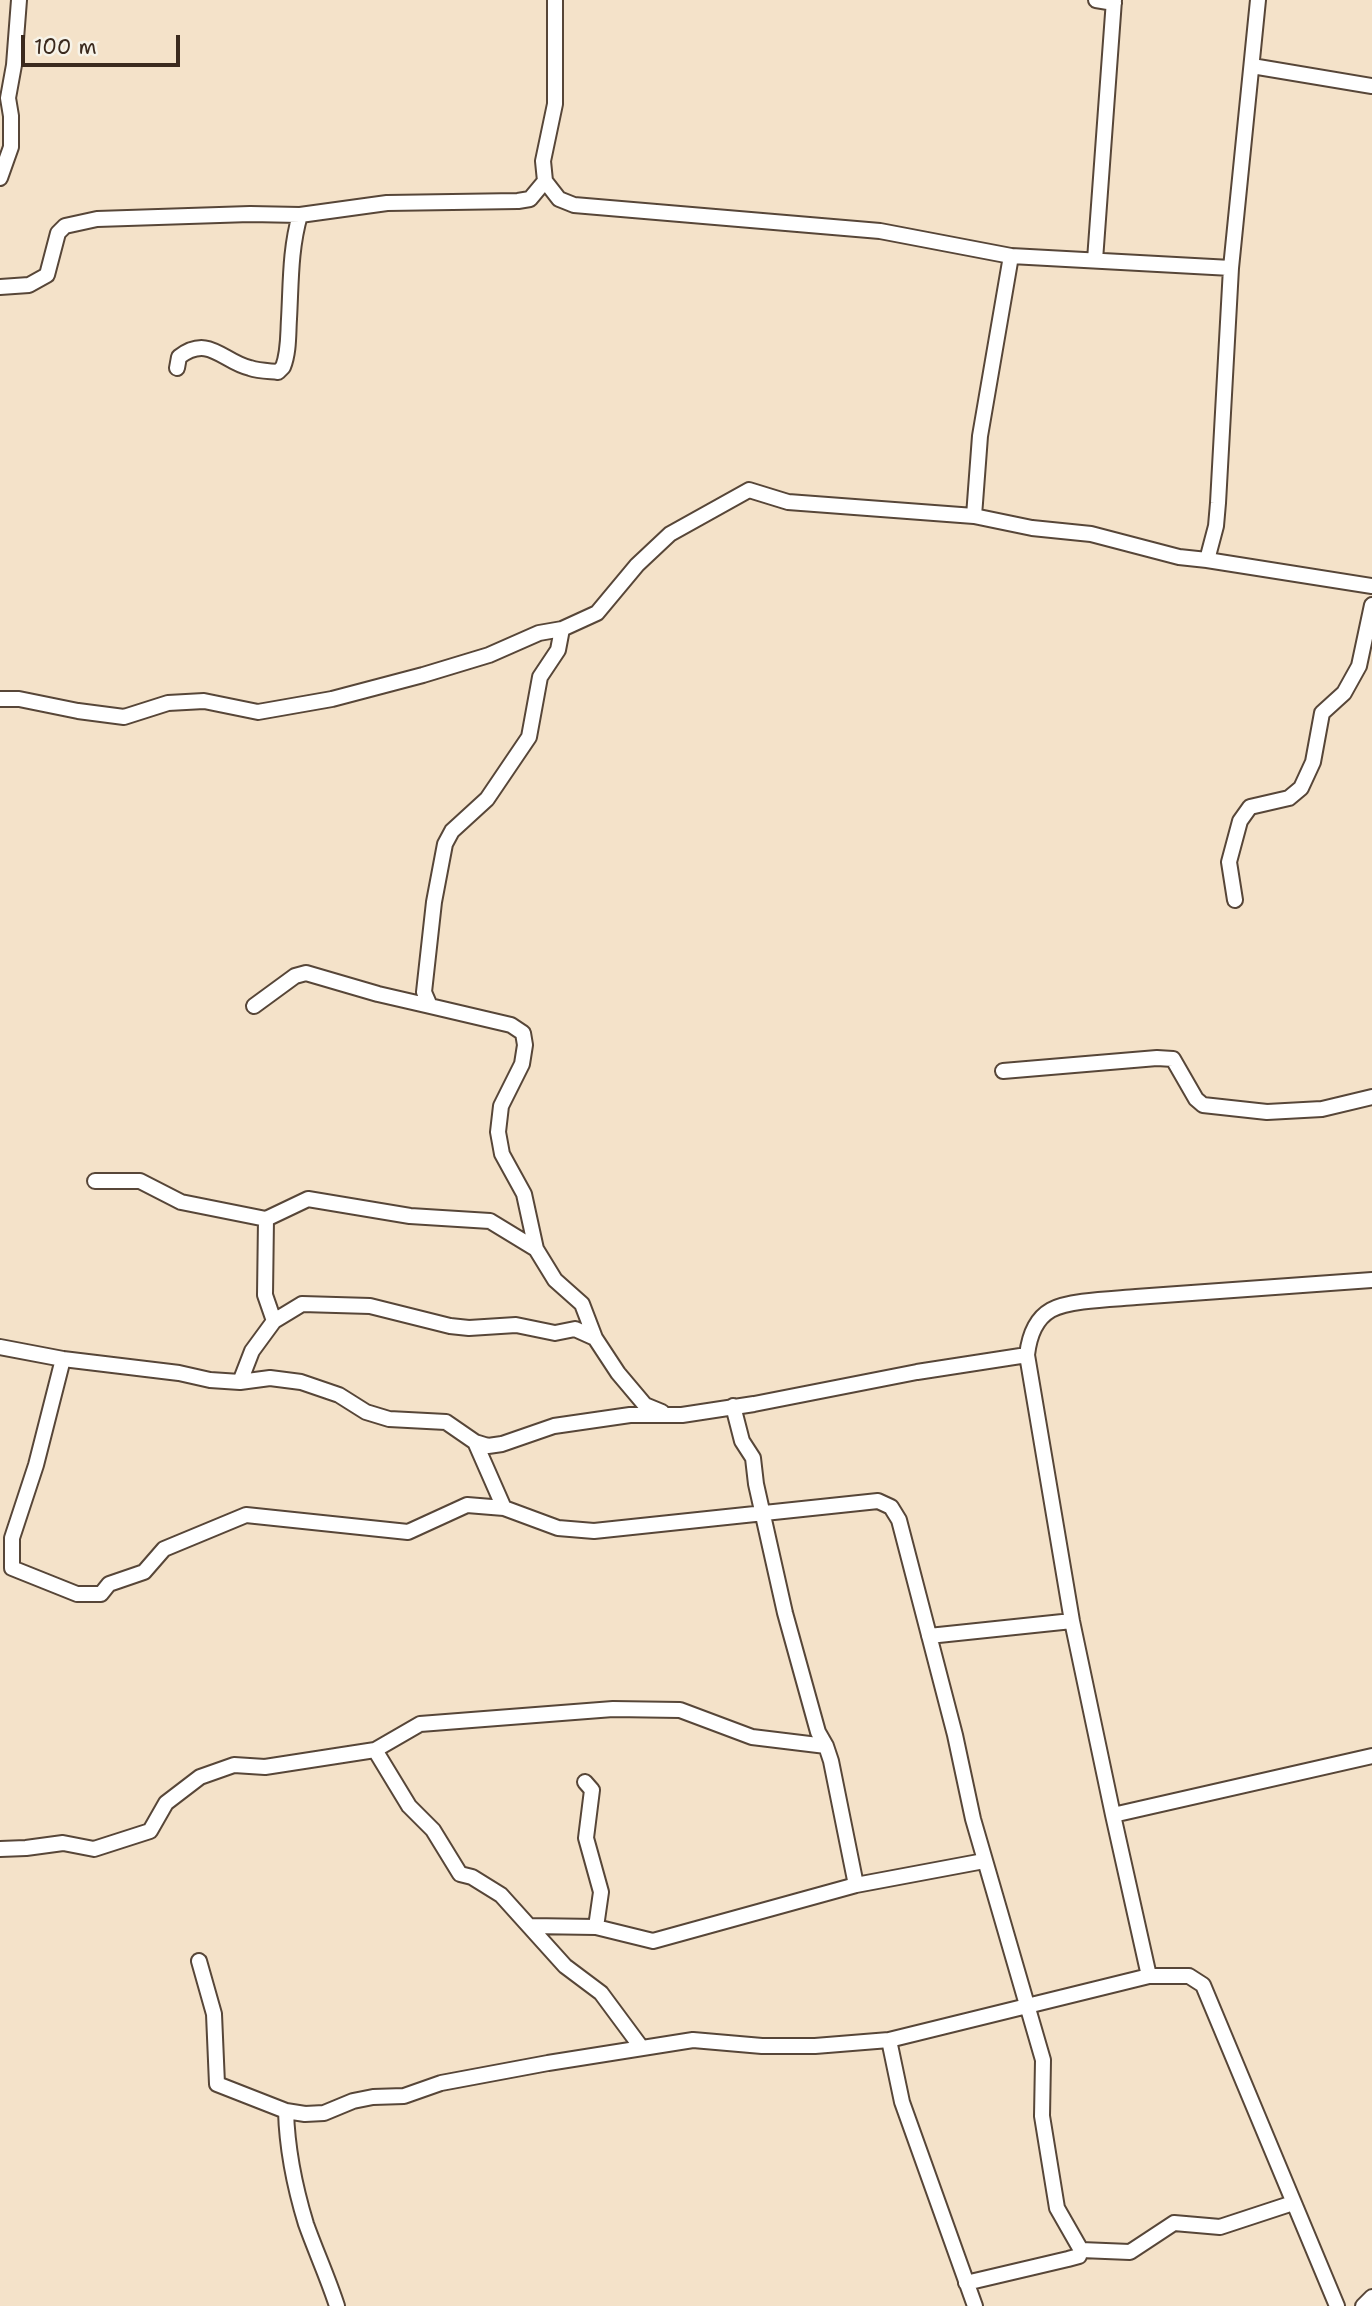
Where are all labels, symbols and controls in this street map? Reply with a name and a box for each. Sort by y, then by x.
scale bar [24,21,184,65]
text: 100 m [34,33,97,61]

